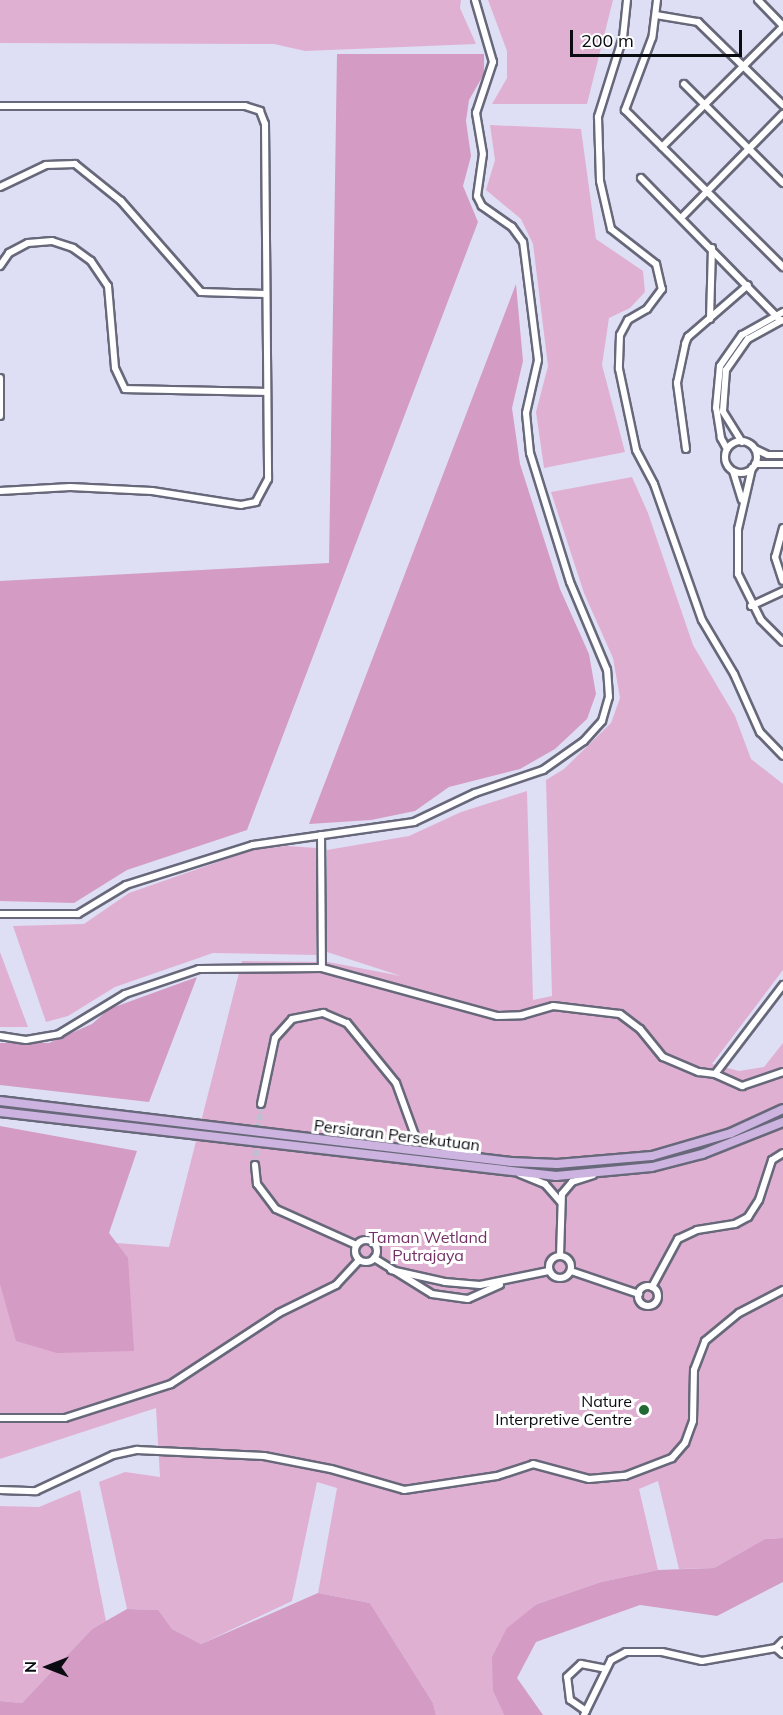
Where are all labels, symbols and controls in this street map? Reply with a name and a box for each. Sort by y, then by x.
scale bar [573,18,746,56]
text: 200 m [581,29,634,52]
street label: Persiaran Persekutuan [313,1115,481,1155]
park label: Taman Wetland Putrajaya [369,1227,487,1265]
place label: Nature Interpretive Centre [495,1391,632,1429]
marker: Nature Interpretive Centre [637,1403,651,1417]
north arrow [18,1637,78,1697]
text: N [20,1661,40,1673]

